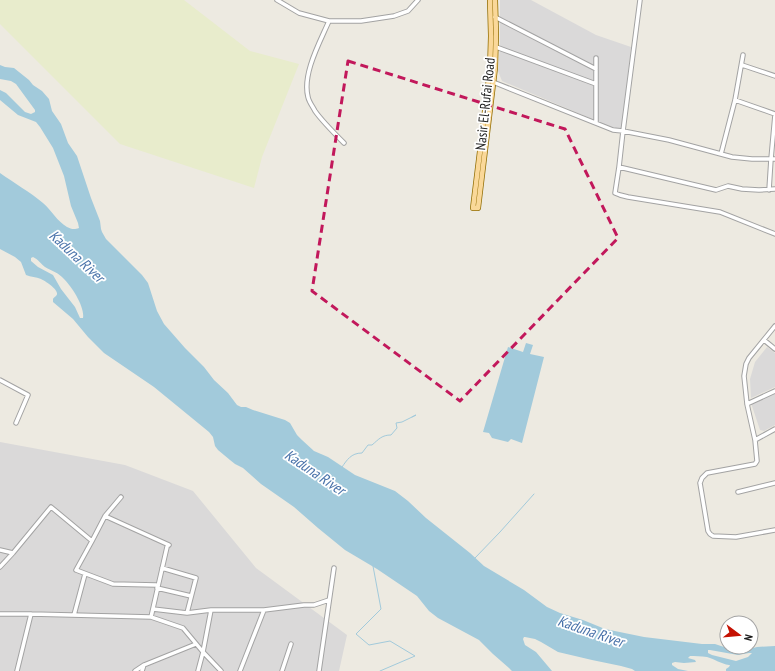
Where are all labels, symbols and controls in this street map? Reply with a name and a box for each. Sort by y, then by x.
street label: Nasir El-Rufai Road [471,57,499,151]
water label: Kaduna River [45,226,110,288]
water label: Kaduna River [281,445,350,500]
water label: Kaduna River [556,611,628,652]
north arrow [719,615,759,655]
text: N [741,633,756,643]

